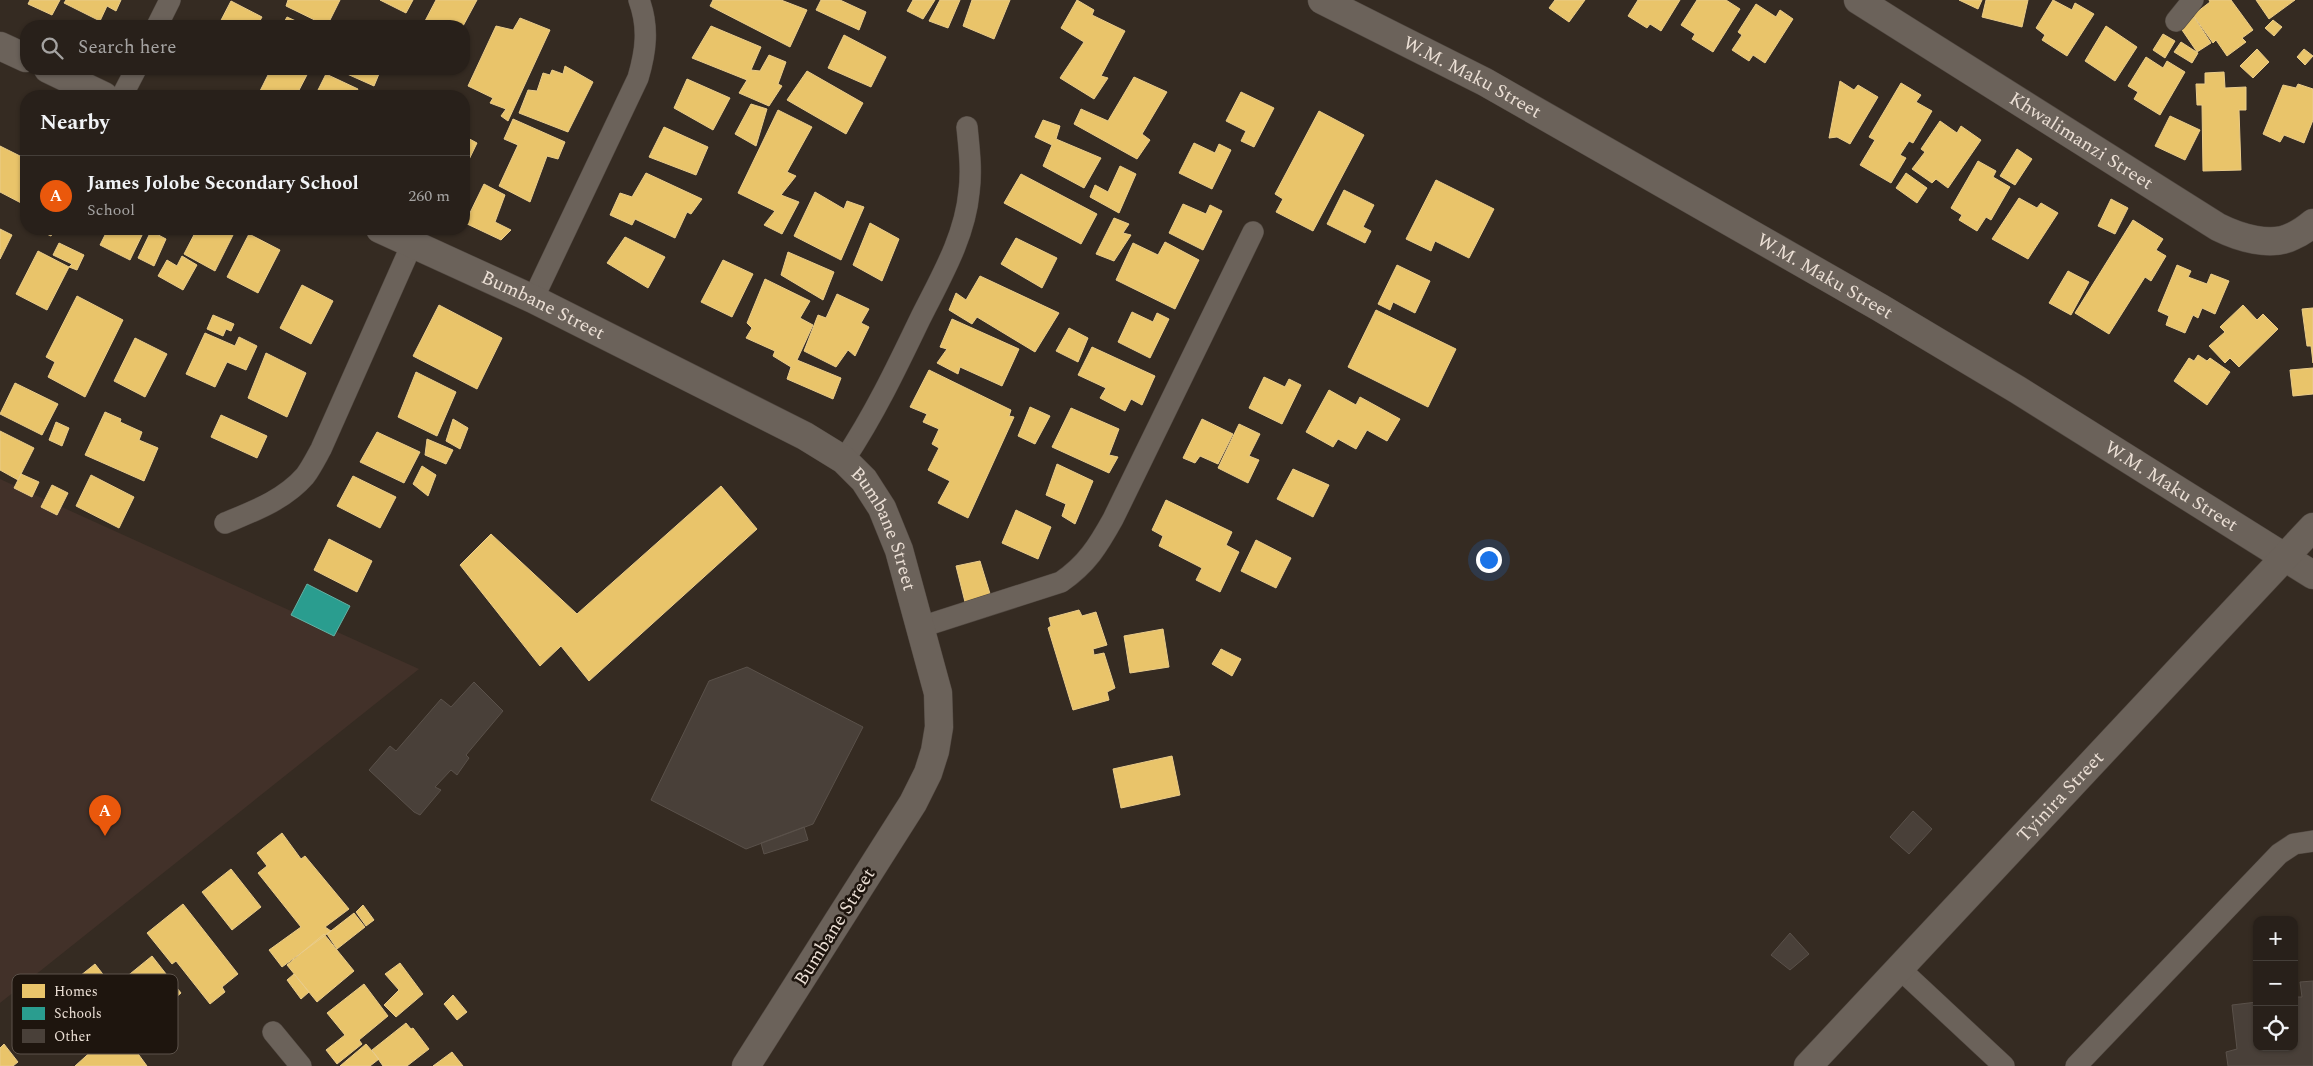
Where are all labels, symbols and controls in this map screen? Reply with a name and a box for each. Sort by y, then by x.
search box [20,20,470,75]
street label: W.M. Maku Street [1398,29,1547,126]
text: Search here [78,33,177,62]
icon: search [38,34,66,62]
street label: Khwalimanzi Street [2004,84,2159,197]
text: Nearby [40,107,110,139]
text: James Jolobe Secondary School [87,169,359,198]
text: A [50,184,62,208]
text: 260 m [408,184,450,208]
text: School [87,198,135,222]
street label: W.M. Maku Street [1751,226,1899,327]
street label: Bumbane Street [477,263,610,348]
street label: W.M. Maku Street [2099,433,2244,539]
street label: Bumbane Street [844,460,924,594]
your location [1476,547,1502,573]
street label: Tyinira Street [2010,744,2111,849]
pin: A [89,795,121,836]
street label: Bumbane Street [787,862,883,992]
map controls [2253,916,2298,1051]
button: + [2253,916,2298,961]
button: − [2253,961,2298,1006]
legend [12,974,178,1054]
text: Homes [54,981,98,1002]
text: Schools [54,1003,102,1024]
button: locate [2253,1006,2298,1051]
text: Other [54,1026,91,1047]

